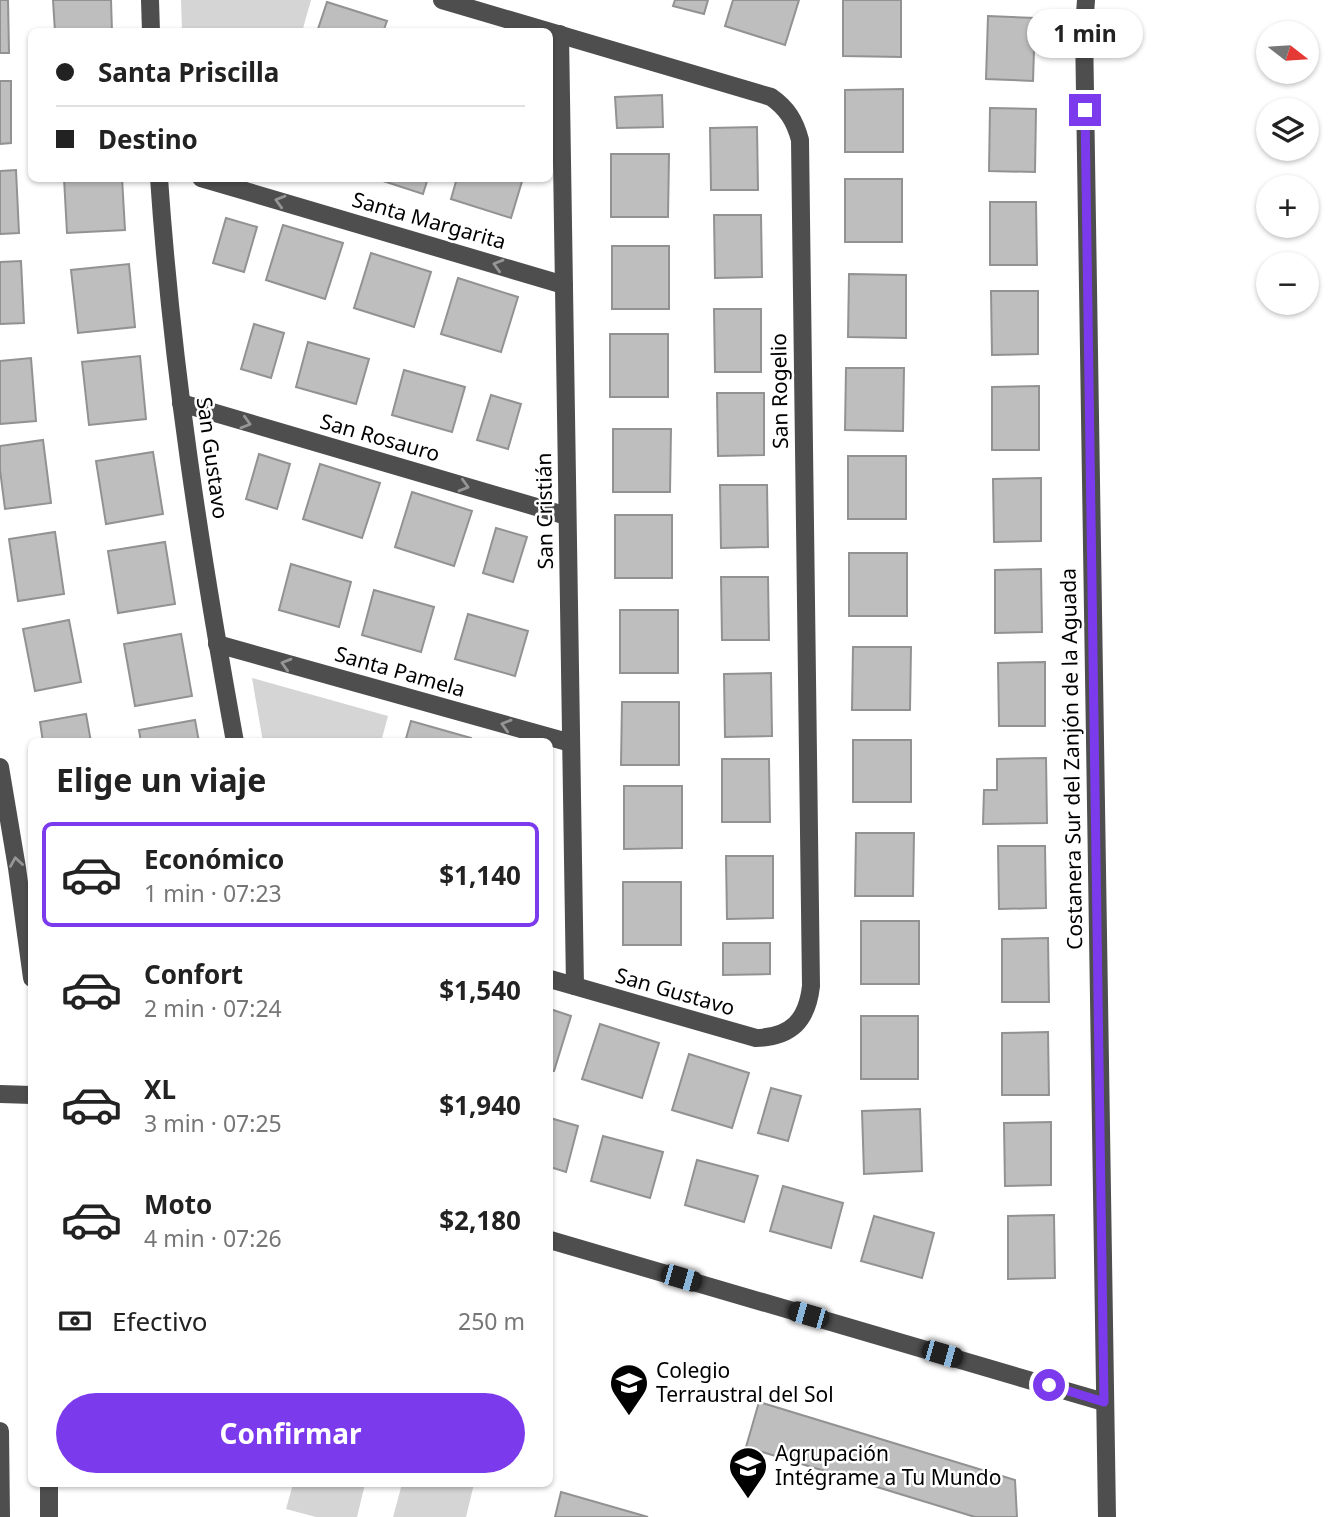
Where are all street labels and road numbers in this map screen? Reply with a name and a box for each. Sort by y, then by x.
street label: Santa Margarita [349,185,509,255]
street label: San Rogelio [764,333,794,449]
street label: San Gustavo [191,395,235,521]
street label: San Rosauro [317,407,443,467]
street label: San Cristián [529,452,559,570]
street label: Costanera Sur del Zanjón de la Aguada [1054,568,1088,950]
street label: Santa Pamela [332,639,469,703]
street label: San Gustavo [612,961,738,1021]

